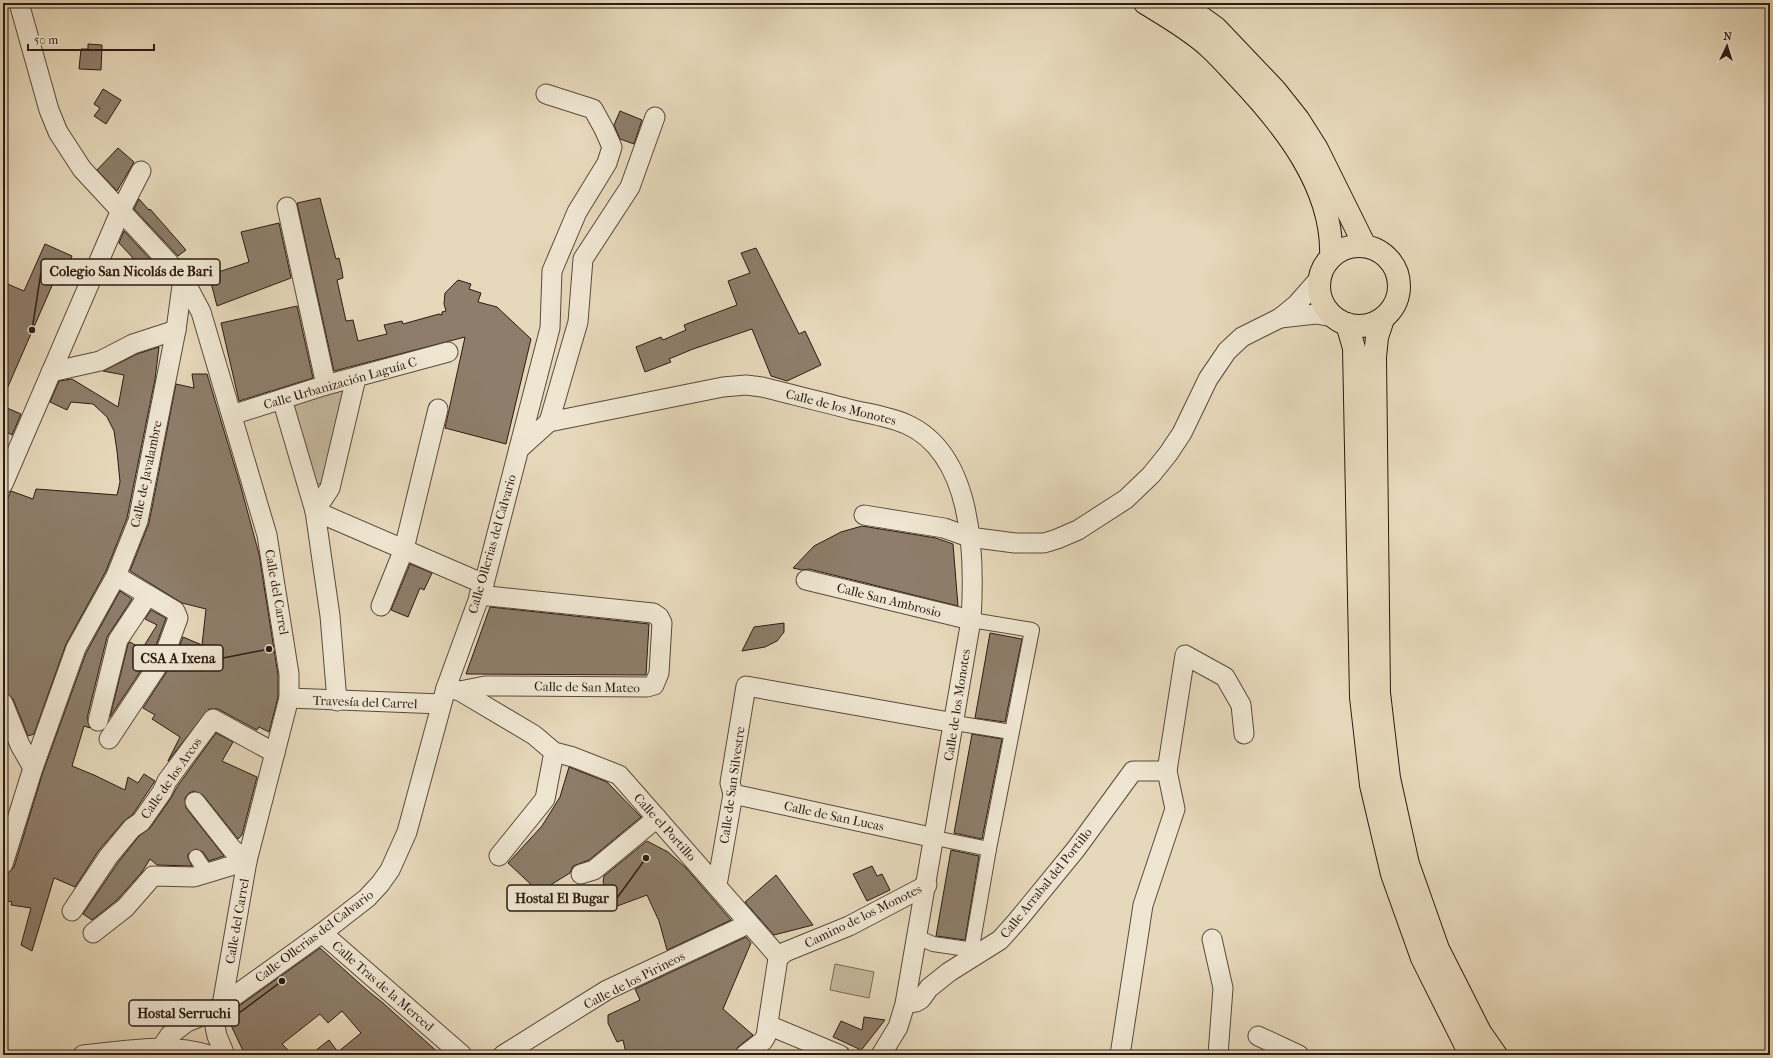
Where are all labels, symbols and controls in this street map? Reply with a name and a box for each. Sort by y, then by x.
scale bar [28,26,154,52]
north arrow [1707,26,1747,66]
text: N [1723,30,1733,43]
text: 50 m [34,33,58,47]
callout: Colegio San Nicolás de Bari [41,259,220,285]
text: Colegio San Nicolás de Bari [49,263,213,280]
street label: Calle Urbanización Laguía C [262,354,419,412]
street label: Calle de los Monotes [784,386,898,428]
street label: Calle de Javalambre [127,419,165,529]
street label: Calle Ollerias del Calvario [465,472,519,615]
street label: Calle del Carrel [262,548,292,636]
street label: Calle San Ambrosio [835,580,943,620]
callout: CSA A Ixena [133,645,223,671]
street label: Calle de los Monotes [941,648,973,762]
text: CSA A Ixena [141,650,216,667]
street label: Calle de San Mateo [534,679,641,695]
street label: Travesía del Carrel [312,693,418,711]
street label: Calle de San Silvestre [716,725,748,845]
street label: Calle de los Arcos [137,734,205,822]
street label: Calle el Portillo [631,790,700,864]
street label: Calle de San Lucas [783,798,886,834]
street label: Calle Arrabal del Portillo [997,825,1095,941]
street label: Calle del Carrel [222,877,252,965]
street label: Camino de los Monotes [802,881,924,951]
callout: Hostal El Bugar [507,885,617,911]
street label: Calle Ollerias del Calvario [252,886,376,985]
text: Hostal El Bugar [515,890,610,907]
street label: Calle Tras de la Merced [329,938,438,1035]
street label: Calle de los Pirineos [581,948,687,1012]
callout: Hostal Serruchi [129,1000,239,1026]
text: Hostal Serruchi [137,1005,232,1022]

